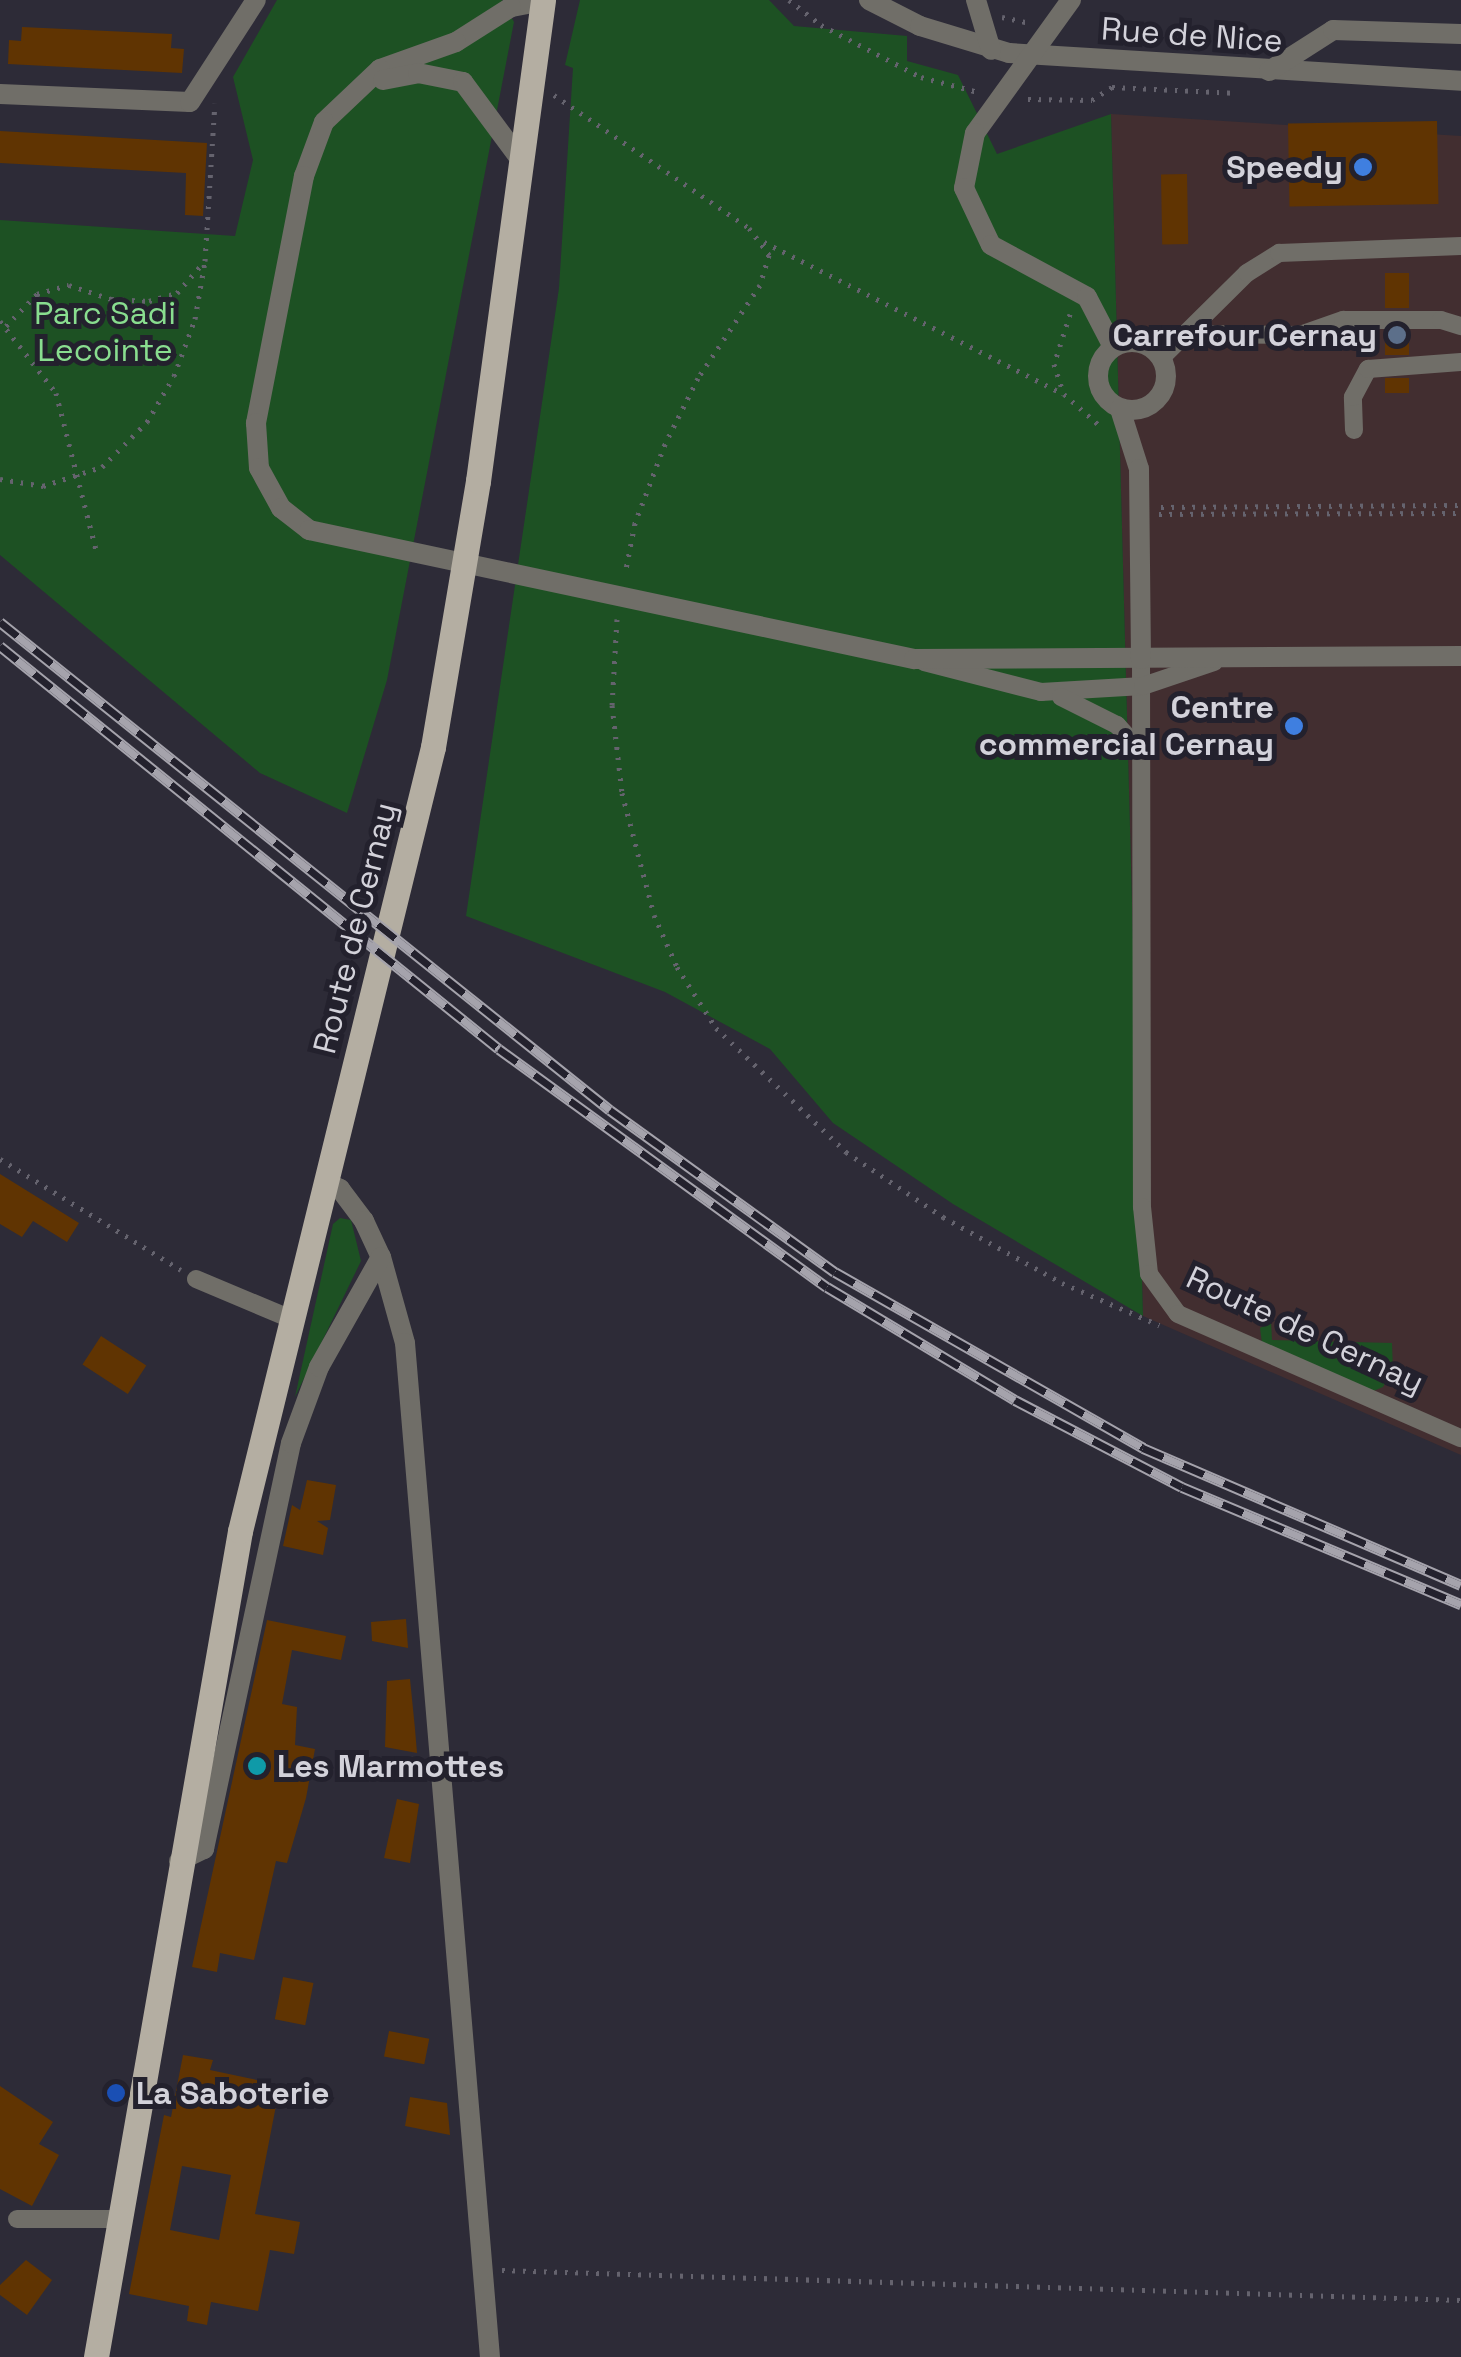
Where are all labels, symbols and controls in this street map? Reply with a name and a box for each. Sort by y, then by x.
street label: Rue de Nice [1100,10,1284,60]
place label: Speedy [1226,148,1343,186]
marker: Speedy [1352,156,1374,178]
park label: Parc Sadi Lecointe [34,295,176,370]
place label: Carrefour Cernay [1112,316,1377,354]
marker: Carrefour Cernay [1386,324,1408,346]
place label: Centre commercial Cernay [979,689,1274,764]
marker: Centre commercial Cernay [1283,715,1305,737]
street label: Route de Cernay [305,798,405,1058]
street label: Route de Cernay [1180,1258,1430,1402]
place label: Les Marmottes [277,1747,504,1785]
marker: Les Marmottes [246,1755,268,1777]
place label: La Saboterie [136,2074,329,2112]
marker: La Saboterie [105,2082,127,2104]

